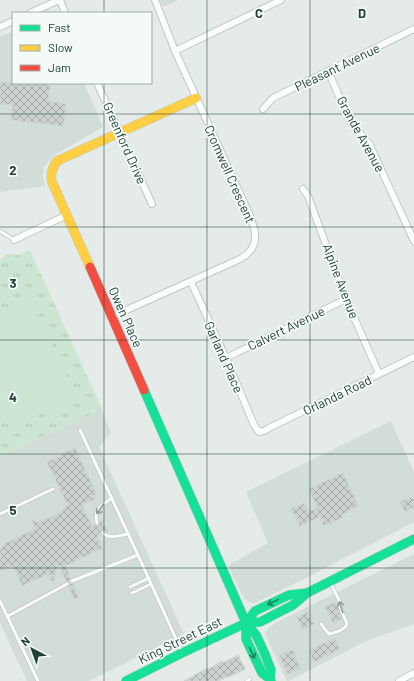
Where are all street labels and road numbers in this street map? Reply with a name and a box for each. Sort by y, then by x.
street label: Pleasant Avenue [292,39,382,95]
street label: Grande Avenue [334,93,388,175]
street label: Greenford Drive [100,100,150,186]
street label: Cromwell Crescent [201,122,259,226]
street label: Alpine Avenue [319,241,363,321]
street label: Owen Place [106,284,147,350]
street label: Calvert Avenue [245,302,327,354]
street label: Garland Place [201,319,247,395]
street label: Orlanda Road [300,371,374,419]
street label: King Street East [135,613,225,667]

